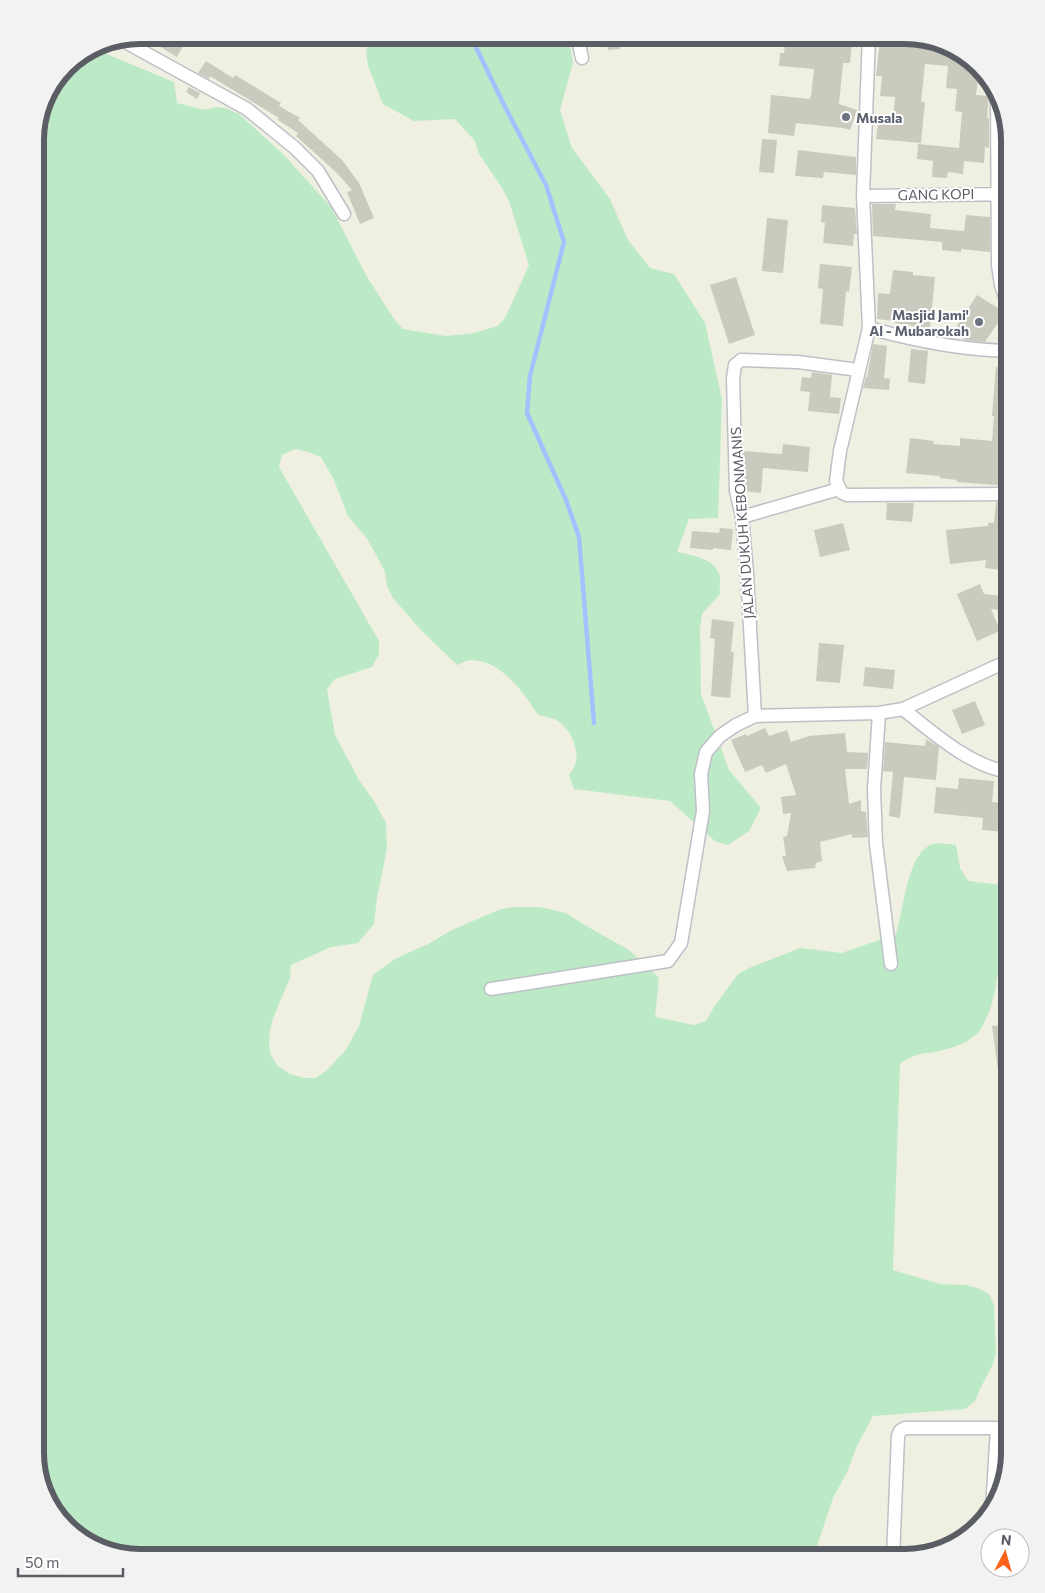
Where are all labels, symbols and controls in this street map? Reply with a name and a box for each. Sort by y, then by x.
place label: Musala [856,109,902,126]
marker: Musala [840,111,852,123]
street label: GANG KOPI [898,185,974,203]
place label: Masjid Jami' Al - Mubarokah [869,306,969,339]
marker: Masjid Jami' Al - Mubarokah [973,316,985,328]
street label: JALAN DUKUH KEBONMANIS [727,426,757,620]
north arrow [980,1528,1030,1578]
text: N [1000,1531,1013,1549]
scale bar [18,1546,122,1578]
text: 50 m [25,1553,59,1571]

